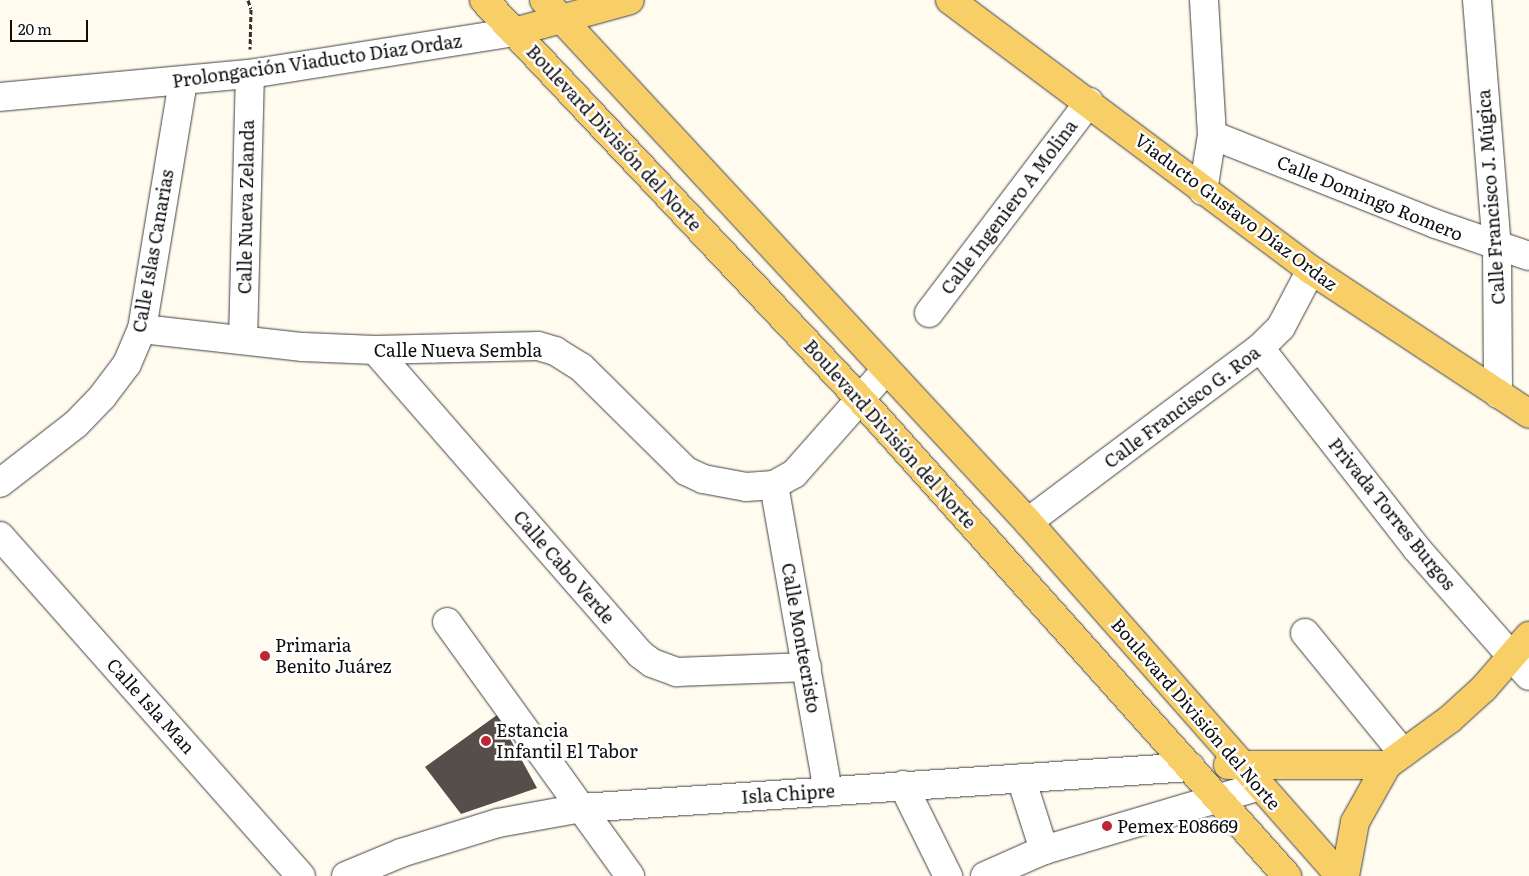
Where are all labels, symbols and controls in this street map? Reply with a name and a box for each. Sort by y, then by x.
scale bar [12,10,90,42]
text: 20 m [18,17,52,40]
street label: Prolongación Viaducto Díaz Ordaz [171,30,463,92]
street label: Boulevard División del Norte [522,40,706,236]
street label: Calle Francisco J. Múgica [1473,89,1509,305]
street label: Calle Ingeniero A Molina [936,115,1082,299]
street label: Calle Nueva Zelanda [234,120,258,294]
street label: Viaducto Gustavo Díaz Ordaz [1131,129,1341,295]
street label: Calle Domingo Romero [1274,151,1466,245]
street label: Calle Islas Canarias [128,168,178,334]
street label: Boulevard División del Norte [800,335,980,533]
street label: Calle Nueva Sembla [374,339,542,361]
street label: Calle Francisco G. Roa [1100,341,1264,473]
street label: Privada Torres Burgos [1324,434,1460,594]
street label: Calle Cabo Verde [509,506,619,628]
street label: Calle Montecristo [777,561,825,715]
street label: Boulevard División del Norte [1107,614,1285,814]
place label: Primaria Benito Juárez [275,635,392,678]
marker: Primaria Benito Juárez [259,650,271,662]
street label: Calle Isla Man [103,654,199,758]
place label: Estancia Infantil El Tabor [496,720,638,762]
marker: Estancia Infantil El Tabor [480,735,492,747]
street label: Isla Chipre [740,780,836,808]
place label: Pemex E08669 [1117,815,1238,837]
marker: Pemex E08669 [1101,820,1113,832]

